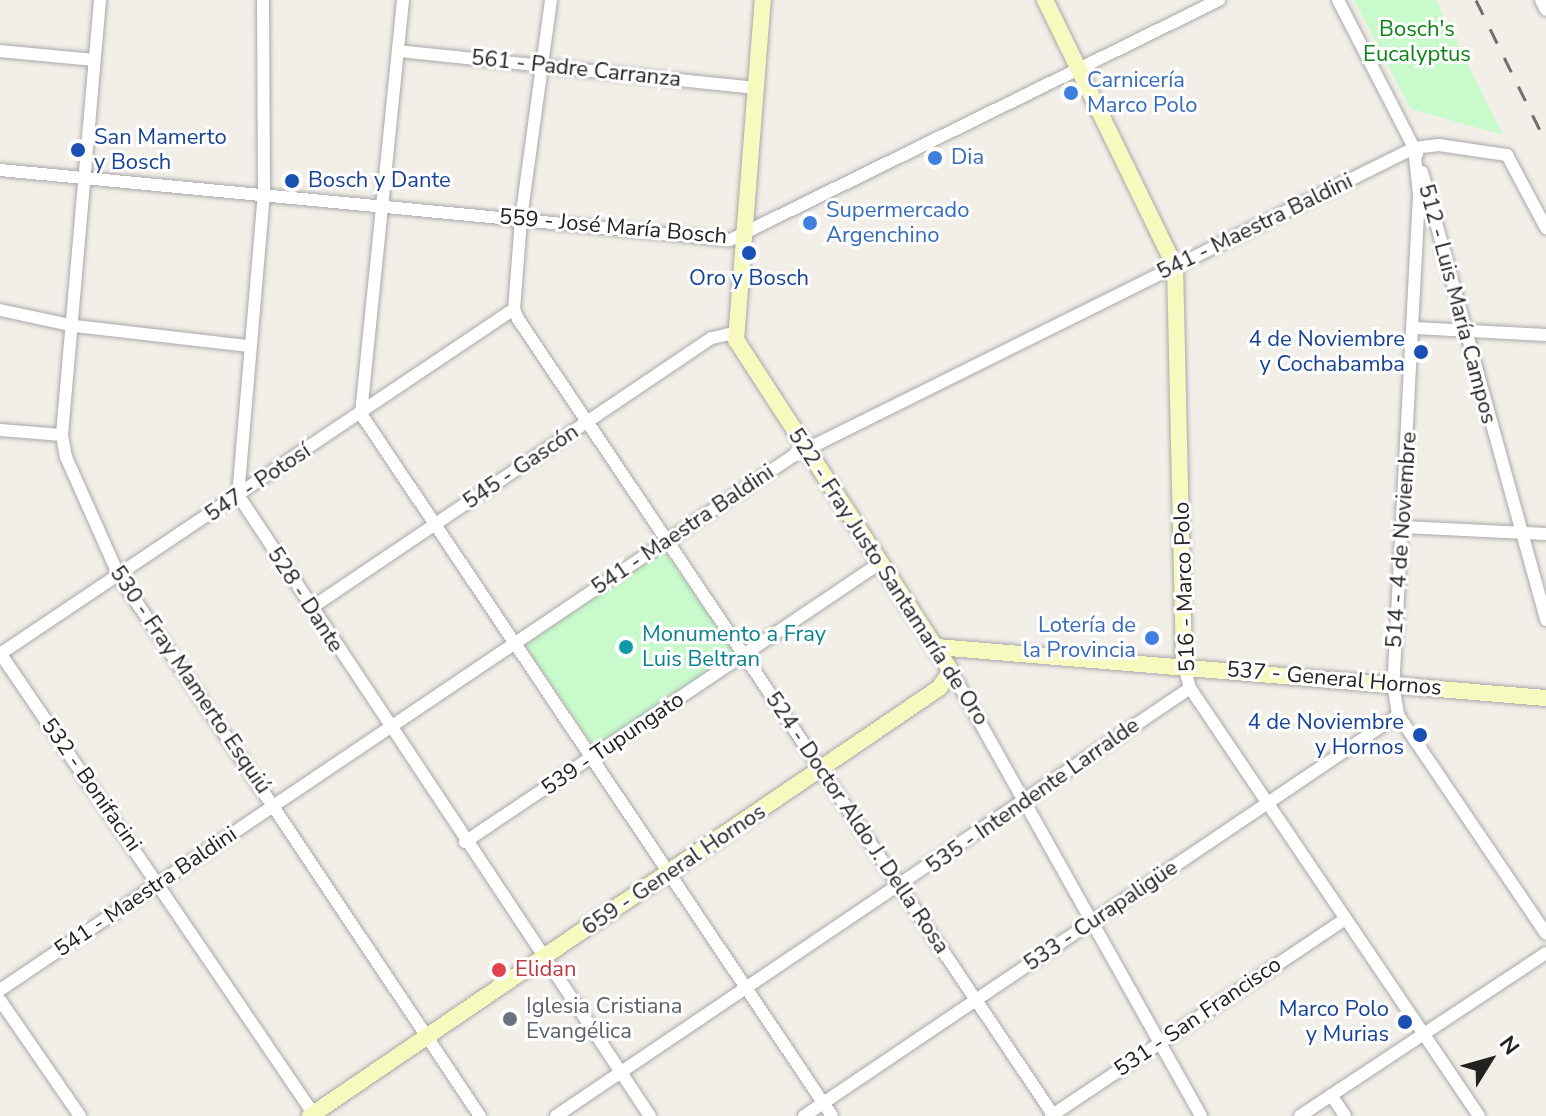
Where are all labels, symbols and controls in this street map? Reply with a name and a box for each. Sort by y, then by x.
park label: Bosch's Eucalyptus [1363,16,1471,68]
street label: 561 - Padre Carranza [470,45,682,93]
place label: Carnicería Marco Polo [1087,67,1197,118]
marker: Carnicería Marco Polo [1062,84,1080,102]
place label: San Mamerto y Bosch [94,124,227,176]
marker: San Mamerto y Bosch [69,141,87,159]
place label: Dia [951,145,984,171]
marker: Dia [926,149,944,167]
place label: Bosch y Dante [308,168,451,194]
street label: 541 - Maestra Baldini [1153,168,1357,286]
marker: Bosch y Dante [283,172,301,190]
street label: 512 - Luis María Campos [1412,181,1502,427]
place label: Supermercado Argenchino [826,197,969,248]
street label: 559 - José María Bosch [498,204,728,250]
marker: Supermercado Argenchino [801,214,819,232]
marker: Oro y Bosch [740,244,758,262]
place label: Oro y Bosch [689,266,809,292]
place label: 4 de Noviembre y Cochabamba [1248,326,1405,378]
marker: 4 de Noviembre y Cochabamba [1412,343,1430,361]
street label: 545 - Gascón [458,419,584,515]
street label: 522 - Fray Justo Santamaría de Oro [782,424,994,730]
street label: 514 - 4 de Noviembre [1381,431,1423,649]
street label: 547 - Potosí [200,438,316,528]
street label: 541 - Maestra Baldini [587,459,779,601]
street label: 516 - Marco Polo [1169,501,1201,673]
street label: 528 - Dante [261,542,349,658]
street label: 530 - Fray Mamerto Esquiú [104,561,276,799]
place label: Lotería de la Provincia [1023,612,1136,664]
place label: Monumento a Fray Luis Beltran [642,621,826,672]
marker: Lotería de la Provincia [1143,629,1161,647]
marker: Monumento a Fray Luis Beltran [617,638,635,656]
street label: 537 - General Hornos [1225,656,1443,702]
street label: 539 - Tupungato [537,687,689,801]
street label: 524 - Doctor Aldo J. Della Rosa [759,687,955,959]
place label: 4 de Noviembre y Hornos [1247,709,1404,760]
street label: 535 - Intendente Larralde [921,712,1145,880]
street label: 532 - Bonifacini [35,713,147,857]
marker: 4 de Noviembre y Hornos [1411,726,1429,744]
street label: 659 - General Hornos [577,799,771,941]
street label: 541 - Maestra Baldini [50,821,242,963]
street label: 533 - Curapaligüe [1019,855,1183,977]
street label: 531 - San Francisco [1110,951,1286,1083]
place label: Elidan [515,957,576,983]
marker: Elidan [490,961,508,979]
place label: Iglesia Cristiana Evangélica [526,993,683,1044]
place label: Marco Polo y Murias [1279,996,1389,1048]
marker: Iglesia Cristiana Evangélica [501,1010,519,1028]
marker: Marco Polo y Murias [1396,1013,1414,1031]
north arrow [1450,1020,1530,1100]
text: N [1492,1030,1526,1061]

